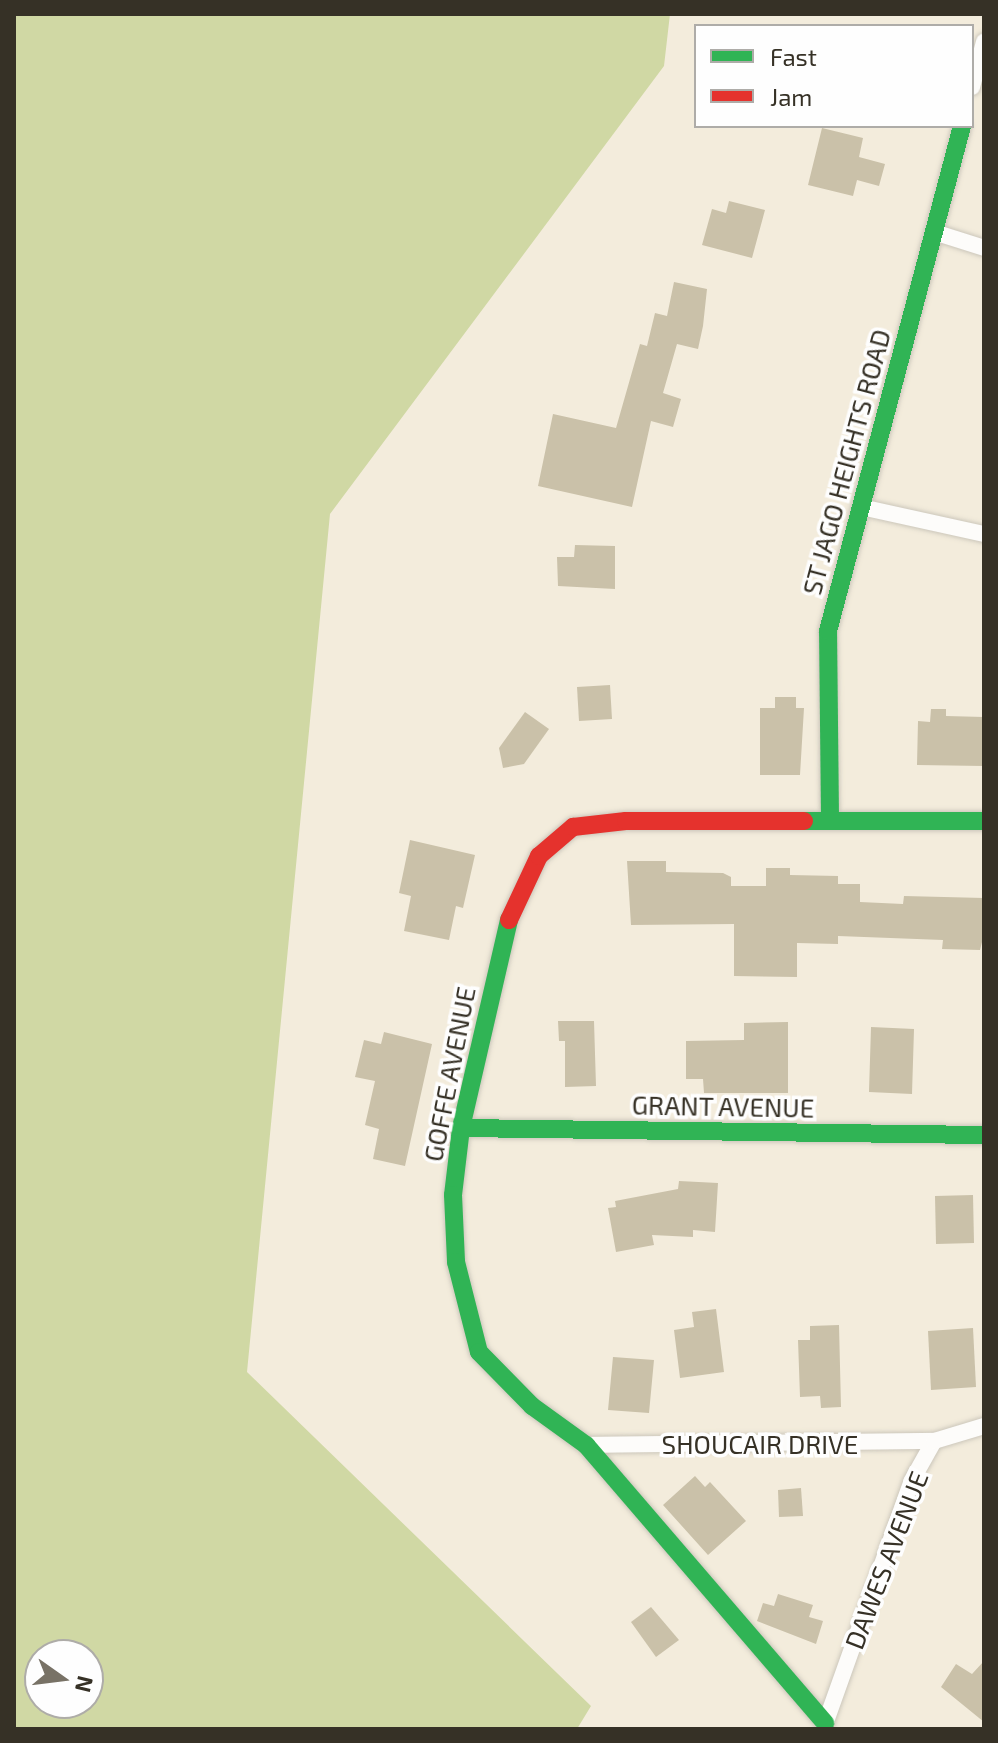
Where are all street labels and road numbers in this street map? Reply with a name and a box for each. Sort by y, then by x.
street label: ST JAGO HEIGHTS ROAD [795,325,897,599]
street label: GOFFE AVENUE [417,984,481,1164]
street label: GRANT AVENUE [631,1089,815,1123]
street label: SHOUCAIR DRIVE [662,1428,858,1460]
street label: DAWES AVENUE [838,1467,934,1653]

